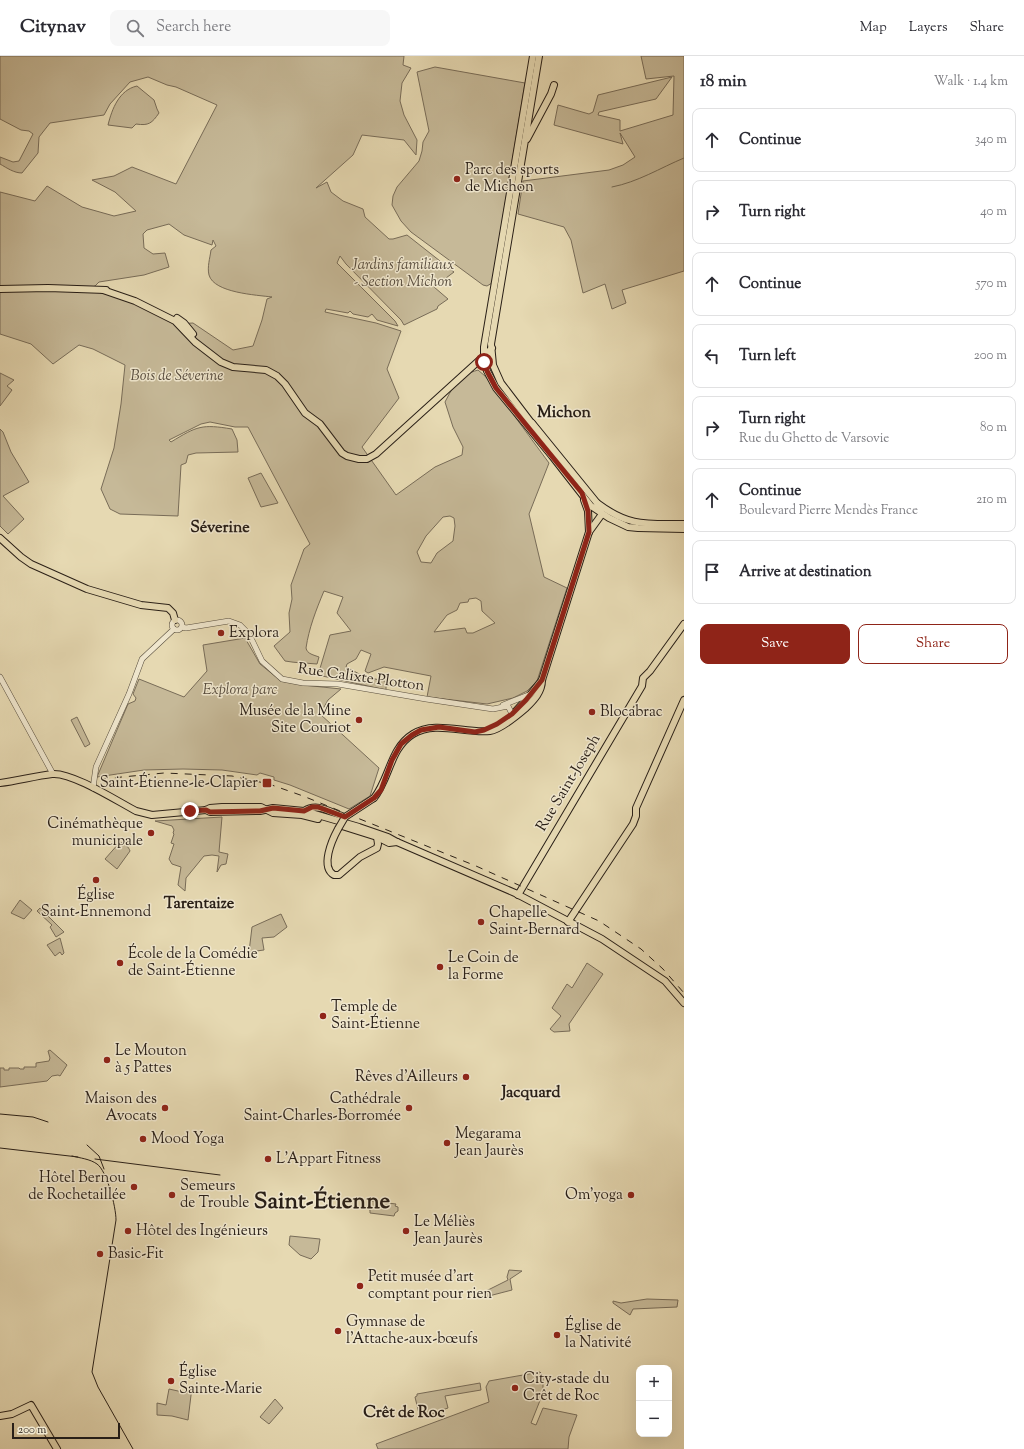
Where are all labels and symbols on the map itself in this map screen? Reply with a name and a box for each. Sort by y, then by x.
place label: Parc des sports de Michon [465,160,559,198]
marker: Parc des sports de Michon [452,174,462,184]
park label: Jardins familiaux - Section Michon [351,255,454,293]
route start [475,353,493,371]
park label: Bois de Séverine [131,366,223,387]
district label: Michon [537,402,591,425]
district label: Séverine [190,517,250,540]
place label: Explora [229,623,279,644]
marker: Explora [216,628,226,638]
street label: Rue Calixte Plotton [296,659,426,697]
park label: Explora parc [203,680,277,701]
place label: Musée de la Mine Site Couriot [239,701,351,739]
place label: Blocabrac [600,702,663,723]
marker: Blocabrac [587,707,597,717]
marker: Musée de la Mine Site Couriot [354,715,364,725]
street label: Rue Saint-Joseph [532,730,606,836]
place label: Saint-Étienne-le-Clapier [100,772,258,794]
marker: Saint-Étienne-le-Clapier [261,777,273,789]
route end [181,802,199,820]
place label: Cinémathèque municipale [47,814,143,852]
marker: Cinémathèque municipale [146,828,156,838]
marker: Église Saint-Ennemond [91,875,101,885]
place label: Église Saint-Ennemond [41,884,152,923]
district label: Tarentaize [164,893,235,916]
place label: Chapelle Saint-Bernard [489,903,580,941]
marker: Chapelle Saint-Bernard [476,917,486,927]
place label: École de la Comédie de Saint-Étienne [128,943,258,982]
place label: Le Coin de la Forme [448,948,519,986]
marker: École de la Comédie de Saint-Étienne [115,958,125,968]
marker: Le Coin de la Forme [435,962,445,972]
place label: Temple de Saint-Étienne [331,997,420,1035]
marker: Temple de Saint-Étienne [318,1011,328,1021]
place label: Le Mouton à 5 Pattes [115,1041,187,1079]
marker: Le Mouton à 5 Pattes [102,1055,112,1065]
place label: Rêves d'Ailleurs [355,1067,458,1088]
marker: Rêves d'Ailleurs [461,1072,471,1082]
district label: Jacquard [499,1082,562,1105]
place label: Maison des Avocats [85,1089,157,1127]
place label: Cathédrale Saint-Charles-Borromée [243,1089,401,1127]
marker: Maison des Avocats [160,1103,170,1113]
marker: Cathédrale Saint-Charles-Borromée [404,1103,414,1113]
place label: Megarama Jean Jaurès [454,1124,524,1162]
place label: Mood Yoga [151,1129,224,1150]
marker: Mood Yoga [138,1134,148,1144]
marker: Megarama Jean Jaurès [442,1138,452,1148]
place label: L'Appart Fitness [276,1149,381,1170]
marker: L'Appart Fitness [263,1154,273,1164]
place label: Hôtel Bernou de Rochetaillée [28,1168,126,1206]
place label: Semeurs de Trouble [180,1176,249,1214]
marker: Hôtel Bernou de Rochetaillée [129,1182,139,1192]
place label: Om'yoga [565,1185,623,1206]
district label: Saint-Étienne [254,1186,391,1219]
marker: Semeurs de Trouble [167,1190,177,1200]
marker: Om'yoga [626,1190,636,1200]
place label: Le Méliès Jean Jaurès [413,1212,483,1250]
place label: Hôtel des Ingénieurs [136,1221,268,1242]
marker: Hôtel des Ingénieurs [123,1226,133,1236]
marker: Le Méliès Jean Jaurès [401,1226,411,1236]
place label: Basic-Fit [108,1244,164,1265]
marker: Basic-Fit [95,1249,105,1259]
place label: Petit musée d'art comptant pour rien [368,1267,492,1305]
marker: Petit musée d'art comptant pour rien [355,1281,365,1291]
place label: Gymnase de l'Attache-aux-bœufs [346,1312,478,1350]
place label: Église de la Nativité [565,1315,631,1354]
marker: Gymnase de l'Attache-aux-bœufs [333,1326,343,1336]
marker: Église de la Nativité [552,1330,562,1340]
place label: Église Sainte-Marie [179,1361,262,1400]
place label: City-stade du Crêt de Roc [523,1369,610,1407]
marker: Église Sainte-Marie [166,1376,176,1386]
marker: City-stade du Crêt de Roc [510,1383,520,1393]
district label: Crêt de Roc [363,1402,446,1425]
scale bar [12,1421,120,1440]

